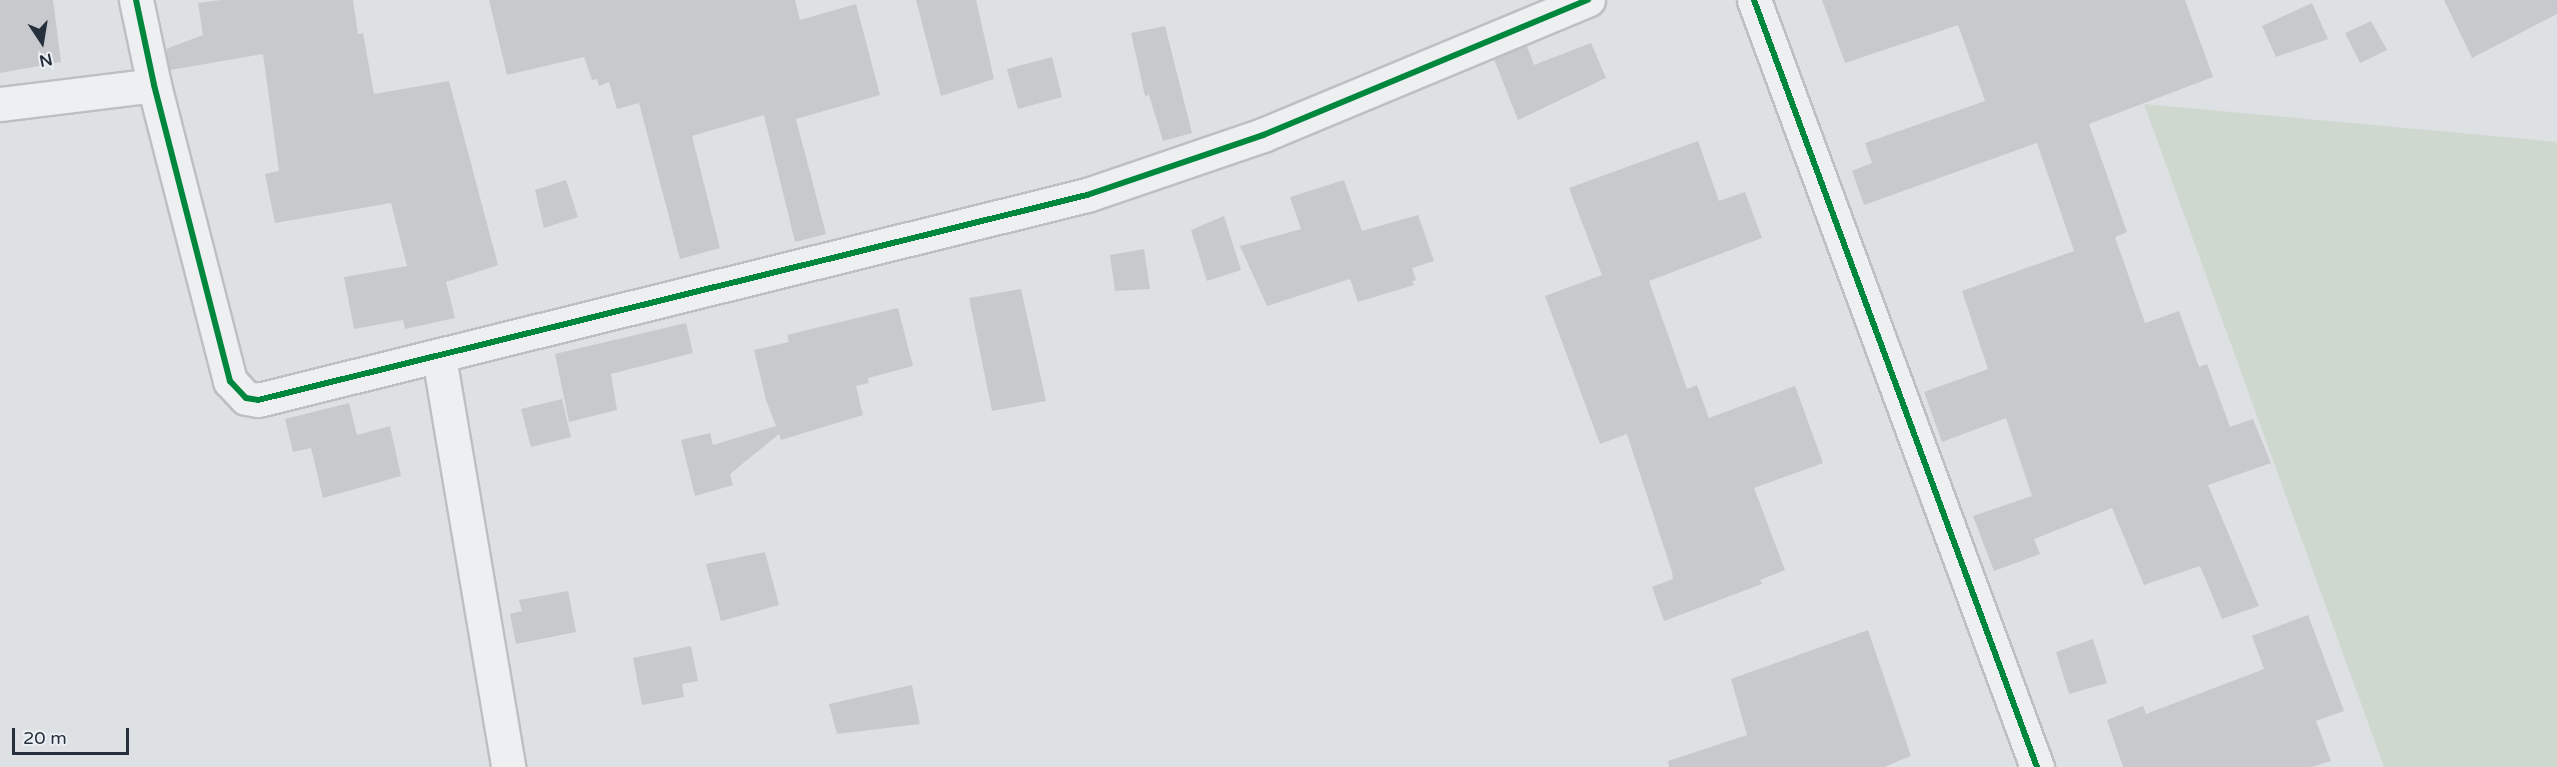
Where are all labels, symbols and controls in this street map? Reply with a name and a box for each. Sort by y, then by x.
north arrow [12,12,72,72]
text: N [37,48,54,71]
scale bar [15,716,132,754]
text: 20 m [23,727,67,749]

